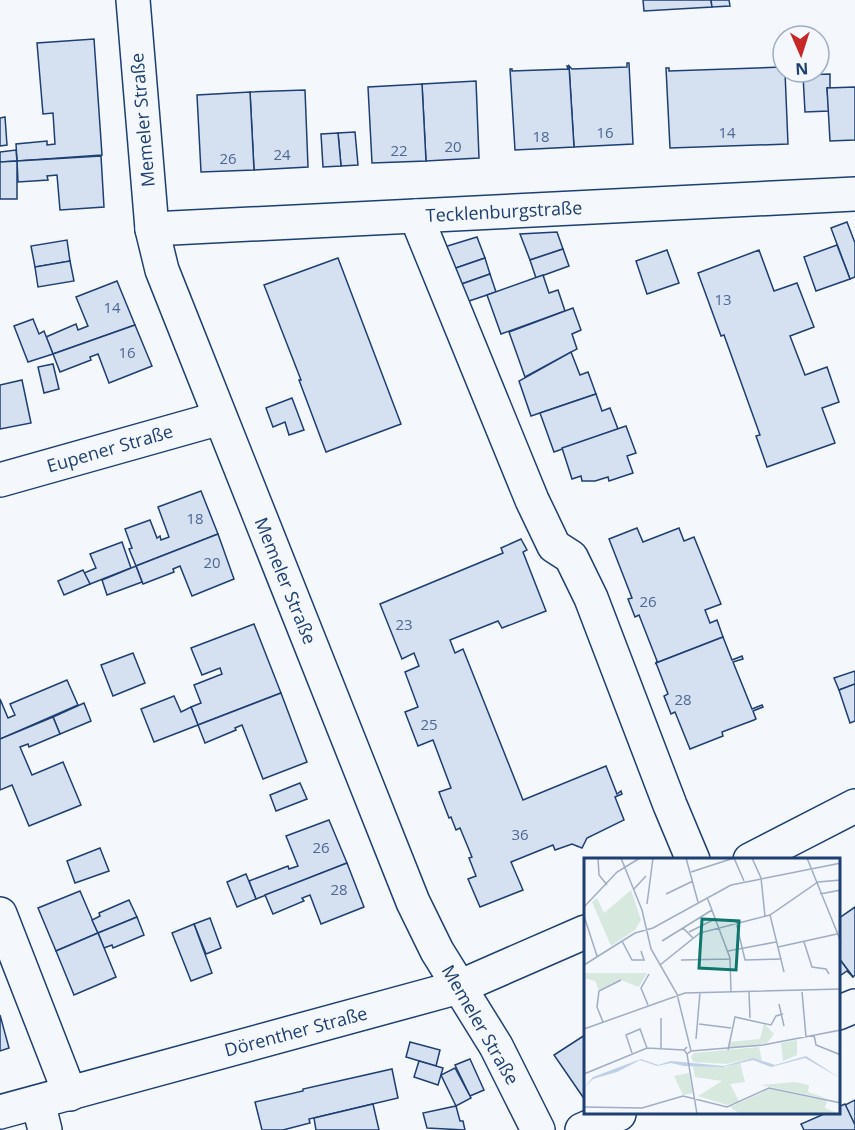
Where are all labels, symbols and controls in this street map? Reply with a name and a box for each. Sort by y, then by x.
north arrow [771,24,831,84]
street label: Memeler Straße [124,52,160,188]
text: N [795,58,809,80]
house number: 16 [596,122,614,142]
house number: 14 [718,122,736,142]
house number: 18 [532,126,550,146]
house number: 20 [444,136,462,156]
house number: 22 [390,140,408,160]
house number: 24 [273,144,291,164]
house number: 26 [219,148,237,168]
street label: Tecklenburgstraße [425,195,583,227]
house number: 13 [714,289,732,309]
house number: 14 [103,297,121,317]
house number: 16 [118,342,136,362]
street label: Eupener Straße [44,419,176,478]
house number: 18 [186,508,204,528]
street label: Memeler Straße [250,514,322,648]
house number: 20 [203,552,221,572]
house number: 26 [639,591,657,611]
house number: 23 [395,614,413,634]
house number: 28 [674,689,692,709]
house number: 25 [420,714,438,734]
house number: 36 [511,824,529,844]
house number: 26 [312,837,330,857]
inset map [584,858,840,1115]
house number: 28 [330,879,348,899]
street label: Memeler Straße [437,960,525,1089]
street label: Dörenther Straße [222,1000,370,1062]

